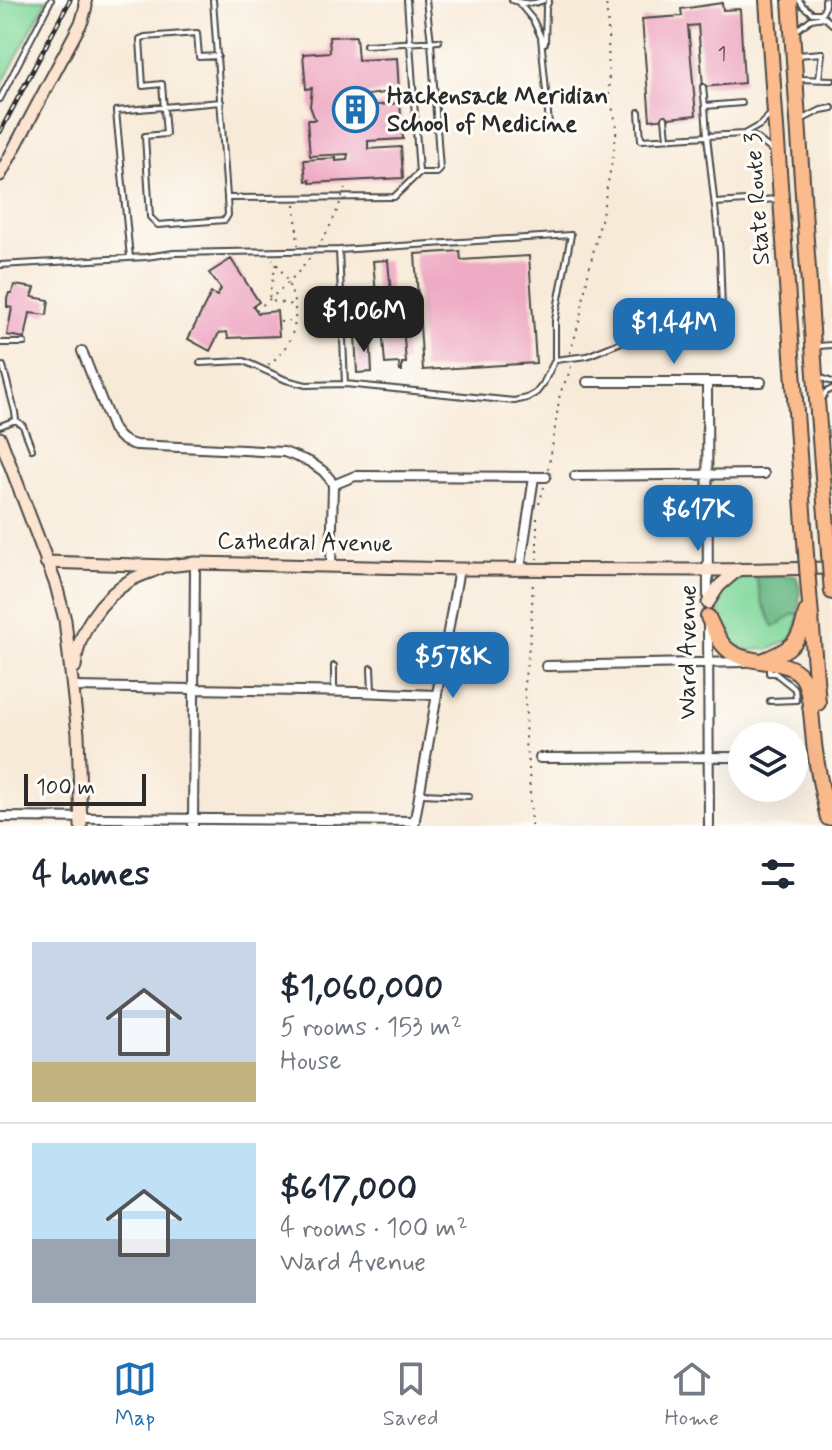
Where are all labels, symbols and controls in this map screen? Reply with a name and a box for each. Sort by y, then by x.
house number: 1 [718,41,726,68]
place label: Hackensack Meridian School of Medicine [387,81,608,140]
building icon: Hackensack Meridian School of Medicine [332,86,380,134]
street label: State Route 3 [738,131,778,266]
pin: $1.06M [299,286,429,354]
text: $1.06M [322,295,406,329]
pin: $1.44M [609,298,739,366]
text: $1.44M [631,307,717,341]
pin: $617K [642,485,754,553]
text: $617K [662,494,734,528]
street label: Cathedral Avenue [217,526,393,560]
street label: Ward Avenue [673,585,704,719]
pin: $578K [397,632,509,700]
text: $578K [415,641,491,675]
map controls [728,722,808,802]
button: layers [728,722,808,802]
scale bar [24,770,146,806]
text: 100 m [36,774,95,802]
text: 4 homes [32,852,150,897]
icon: filters [756,852,800,896]
text: $1,060,000 [280,966,443,1011]
icon: home [96,974,192,1070]
text: 5 rooms · 153 m² [280,1011,462,1045]
text: House [280,1045,341,1079]
text: $617,000 [280,1167,417,1212]
icon: home [96,1175,192,1271]
text: 4 rooms · 100 m² [280,1212,468,1246]
text: Ward Avenue [280,1246,426,1280]
tab: Map [113,1357,157,1433]
tab: Saved [383,1357,438,1433]
tab: Home [664,1357,719,1433]

